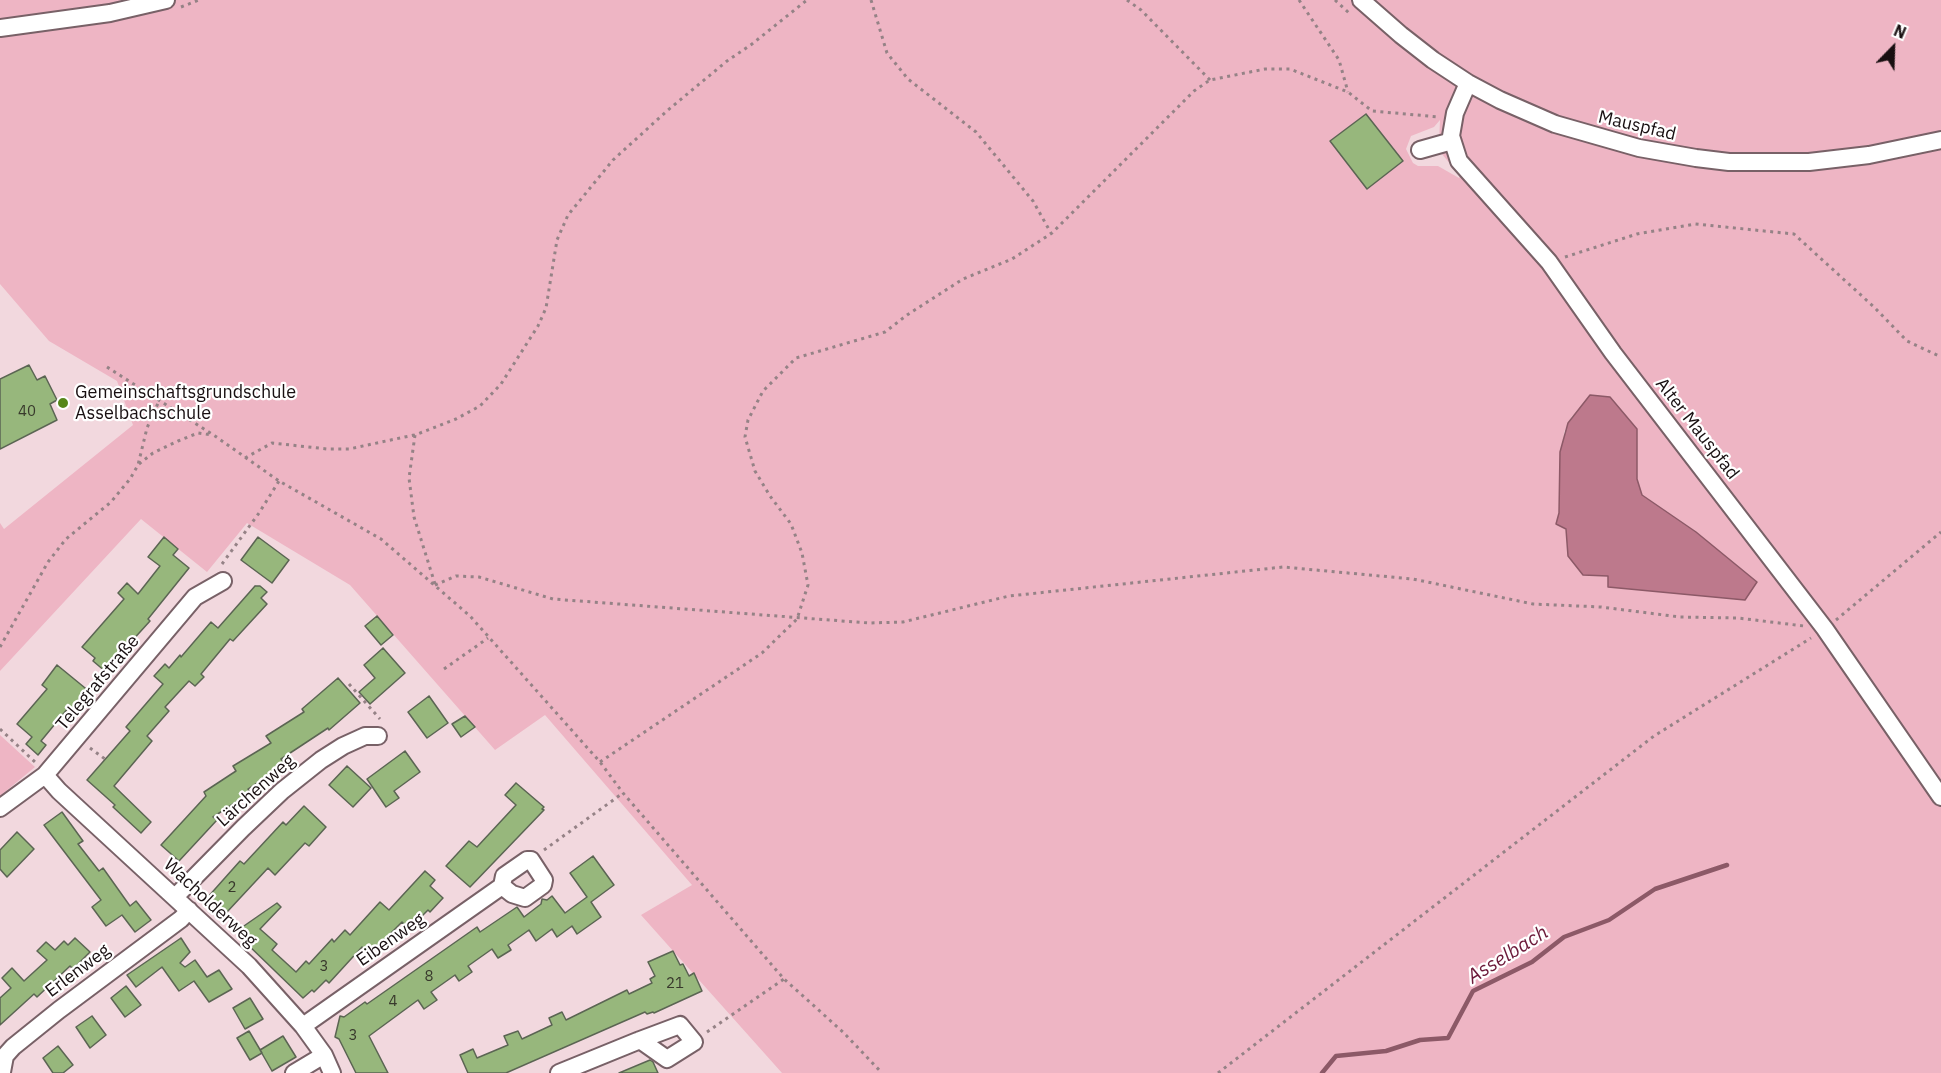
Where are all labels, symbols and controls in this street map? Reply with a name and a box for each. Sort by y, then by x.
north arrow [1863,18,1923,78]
text: N [1891,20,1909,43]
street label: Mauspfad [1596,107,1678,145]
street label: Alter Mauspfad [1651,374,1743,484]
place label: Gemeinschaftsgrundschule Asselbachschule [75,382,296,424]
marker: Gemeinschaftsgrundschule Asselbachschule [56,396,70,410]
house number: 40 [18,403,36,421]
street label: Telegrafstraße [52,631,144,735]
street label: Lärchenweg [213,750,299,832]
street label: Wacholderweg [159,854,261,952]
house number: 2 [228,879,236,897]
street label: Eibenweg [353,909,429,971]
water label: Asselbach [1463,921,1553,989]
street label: Erlenweg [41,940,115,1002]
house number: 3 [320,958,328,976]
house number: 8 [425,968,433,986]
house number: 21 [666,975,684,993]
house number: 4 [389,993,397,1011]
house number: 3 [349,1027,357,1045]

